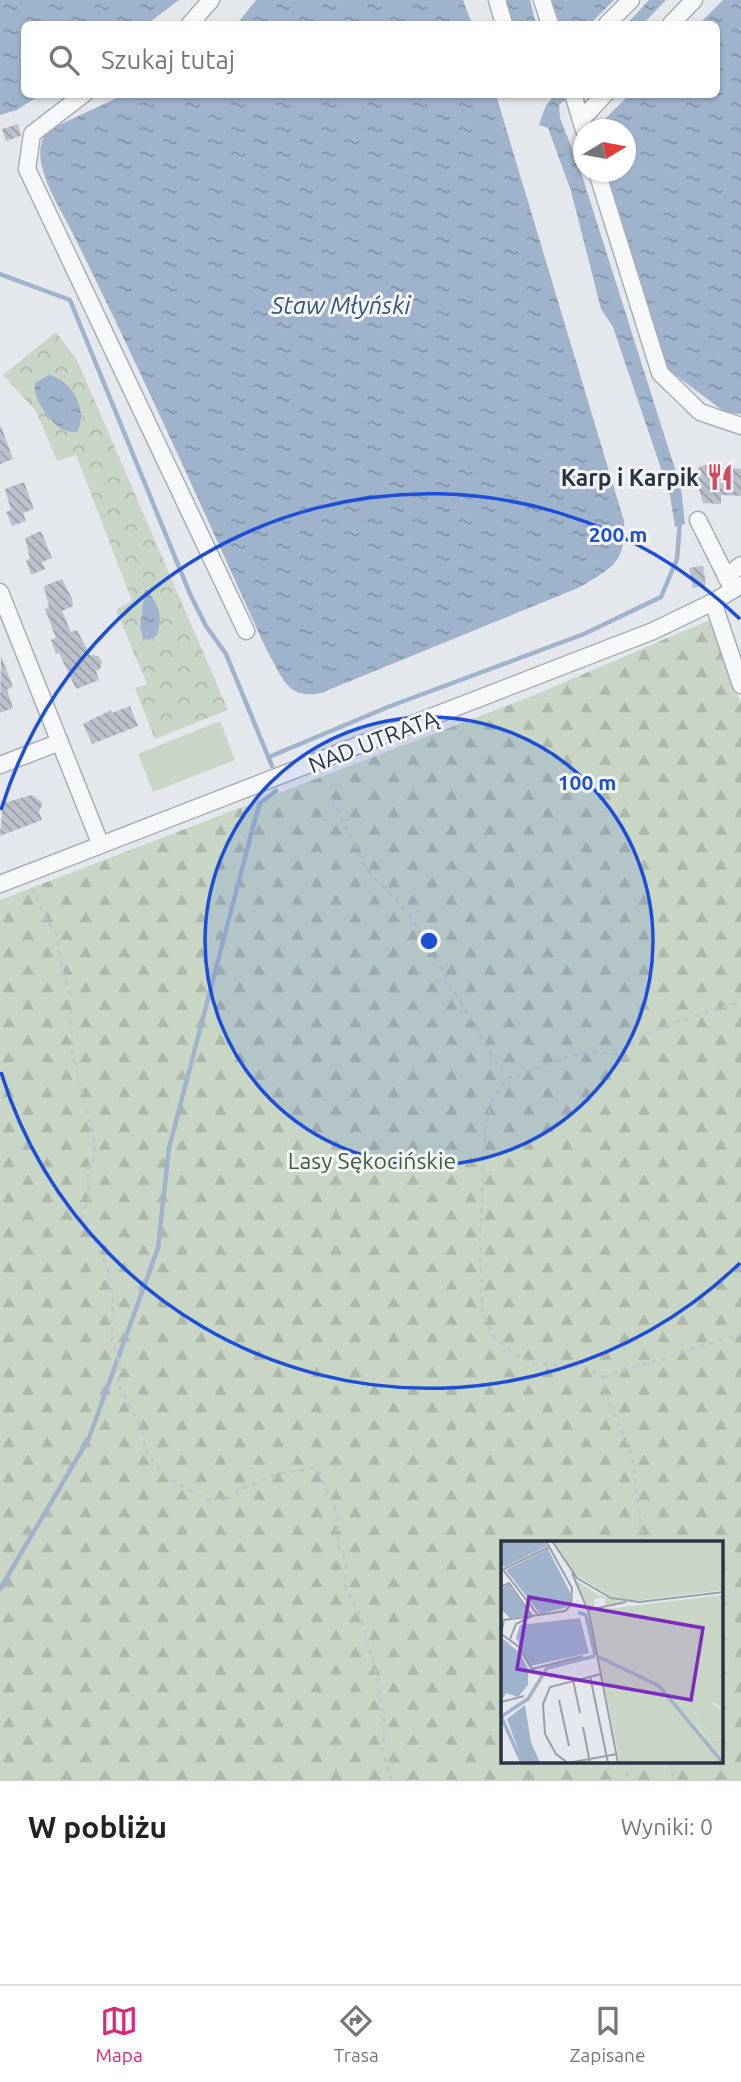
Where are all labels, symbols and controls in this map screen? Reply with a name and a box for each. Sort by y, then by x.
search box [21,21,720,98]
icon: search [45,41,83,79]
text: Szukaj tutaj [101,45,235,74]
north arrow [573,119,636,182]
water label: Staw Młyński [271,292,411,319]
restaurant icon: Karp i Karpik [705,462,735,492]
place label: Karp i Karpik [561,465,699,490]
text: 200 m [589,522,647,546]
street label: NAD UTRATĄ [305,705,441,777]
text: 100 m [558,770,616,794]
centre of rings [417,929,441,953]
park label: Lasy Sękocińskie [288,1148,456,1173]
inset map [501,1541,724,1764]
text: W pobliżu [28,1810,167,1844]
text: Wyniki: 0 [621,1814,713,1839]
tab: Mapa [96,2002,143,2066]
tab: Trasa [334,2002,379,2066]
tab: Zapisane [570,2002,645,2066]

